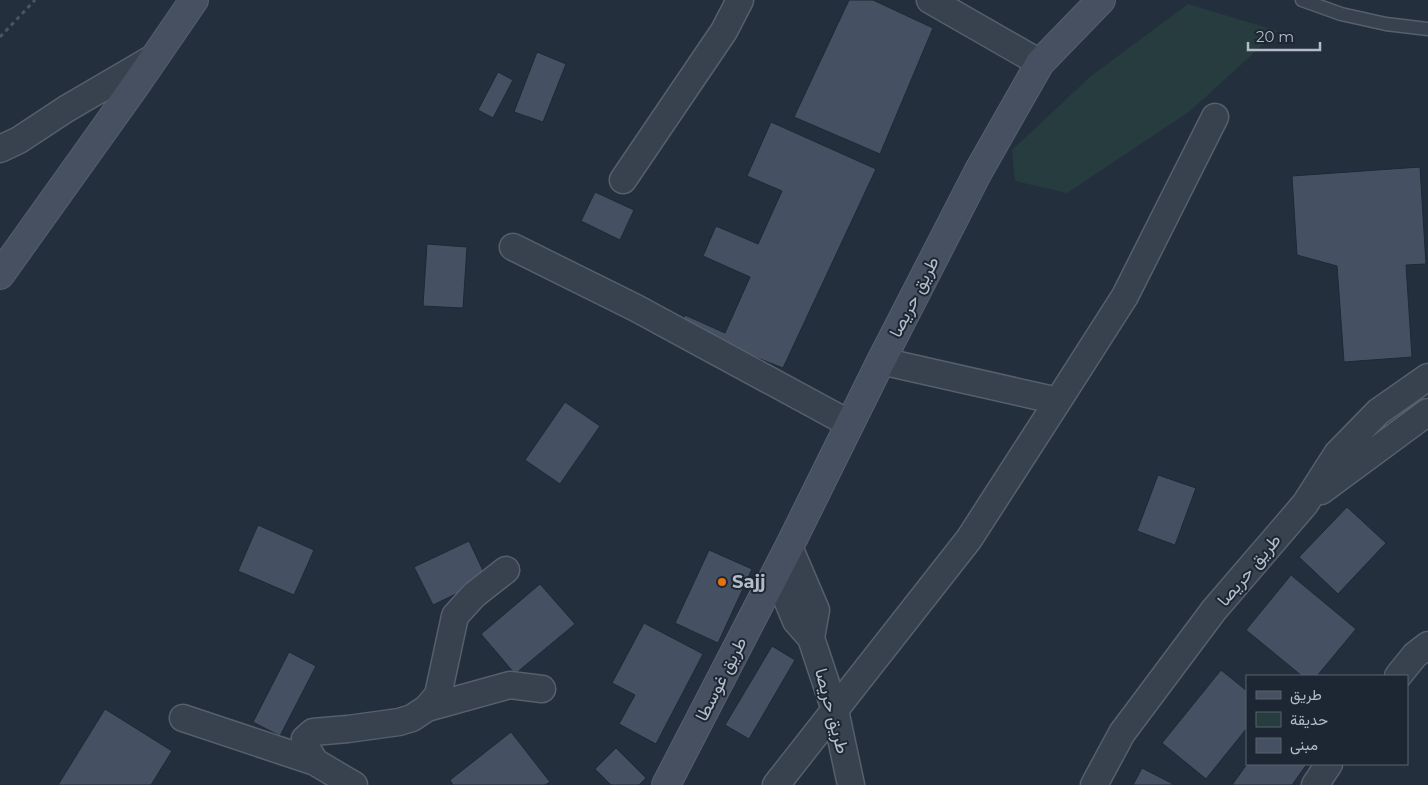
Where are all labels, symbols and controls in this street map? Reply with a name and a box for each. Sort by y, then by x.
scale bar [1248,20,1320,52]
text: 20 m [1256,27,1294,46]
street label: طريق حريصا [884,253,944,341]
street label: طريق حريصا [1212,529,1286,611]
place label: Sajj [732,571,766,593]
marker: Sajj [716,576,728,588]
street label: طريق غوسطا [690,633,752,725]
street label: طريق حريصا [810,666,854,756]
legend [1246,675,1408,765]
text: طريق [1290,685,1322,705]
text: حديقة [1290,710,1328,729]
text: مبنى [1290,735,1318,755]

